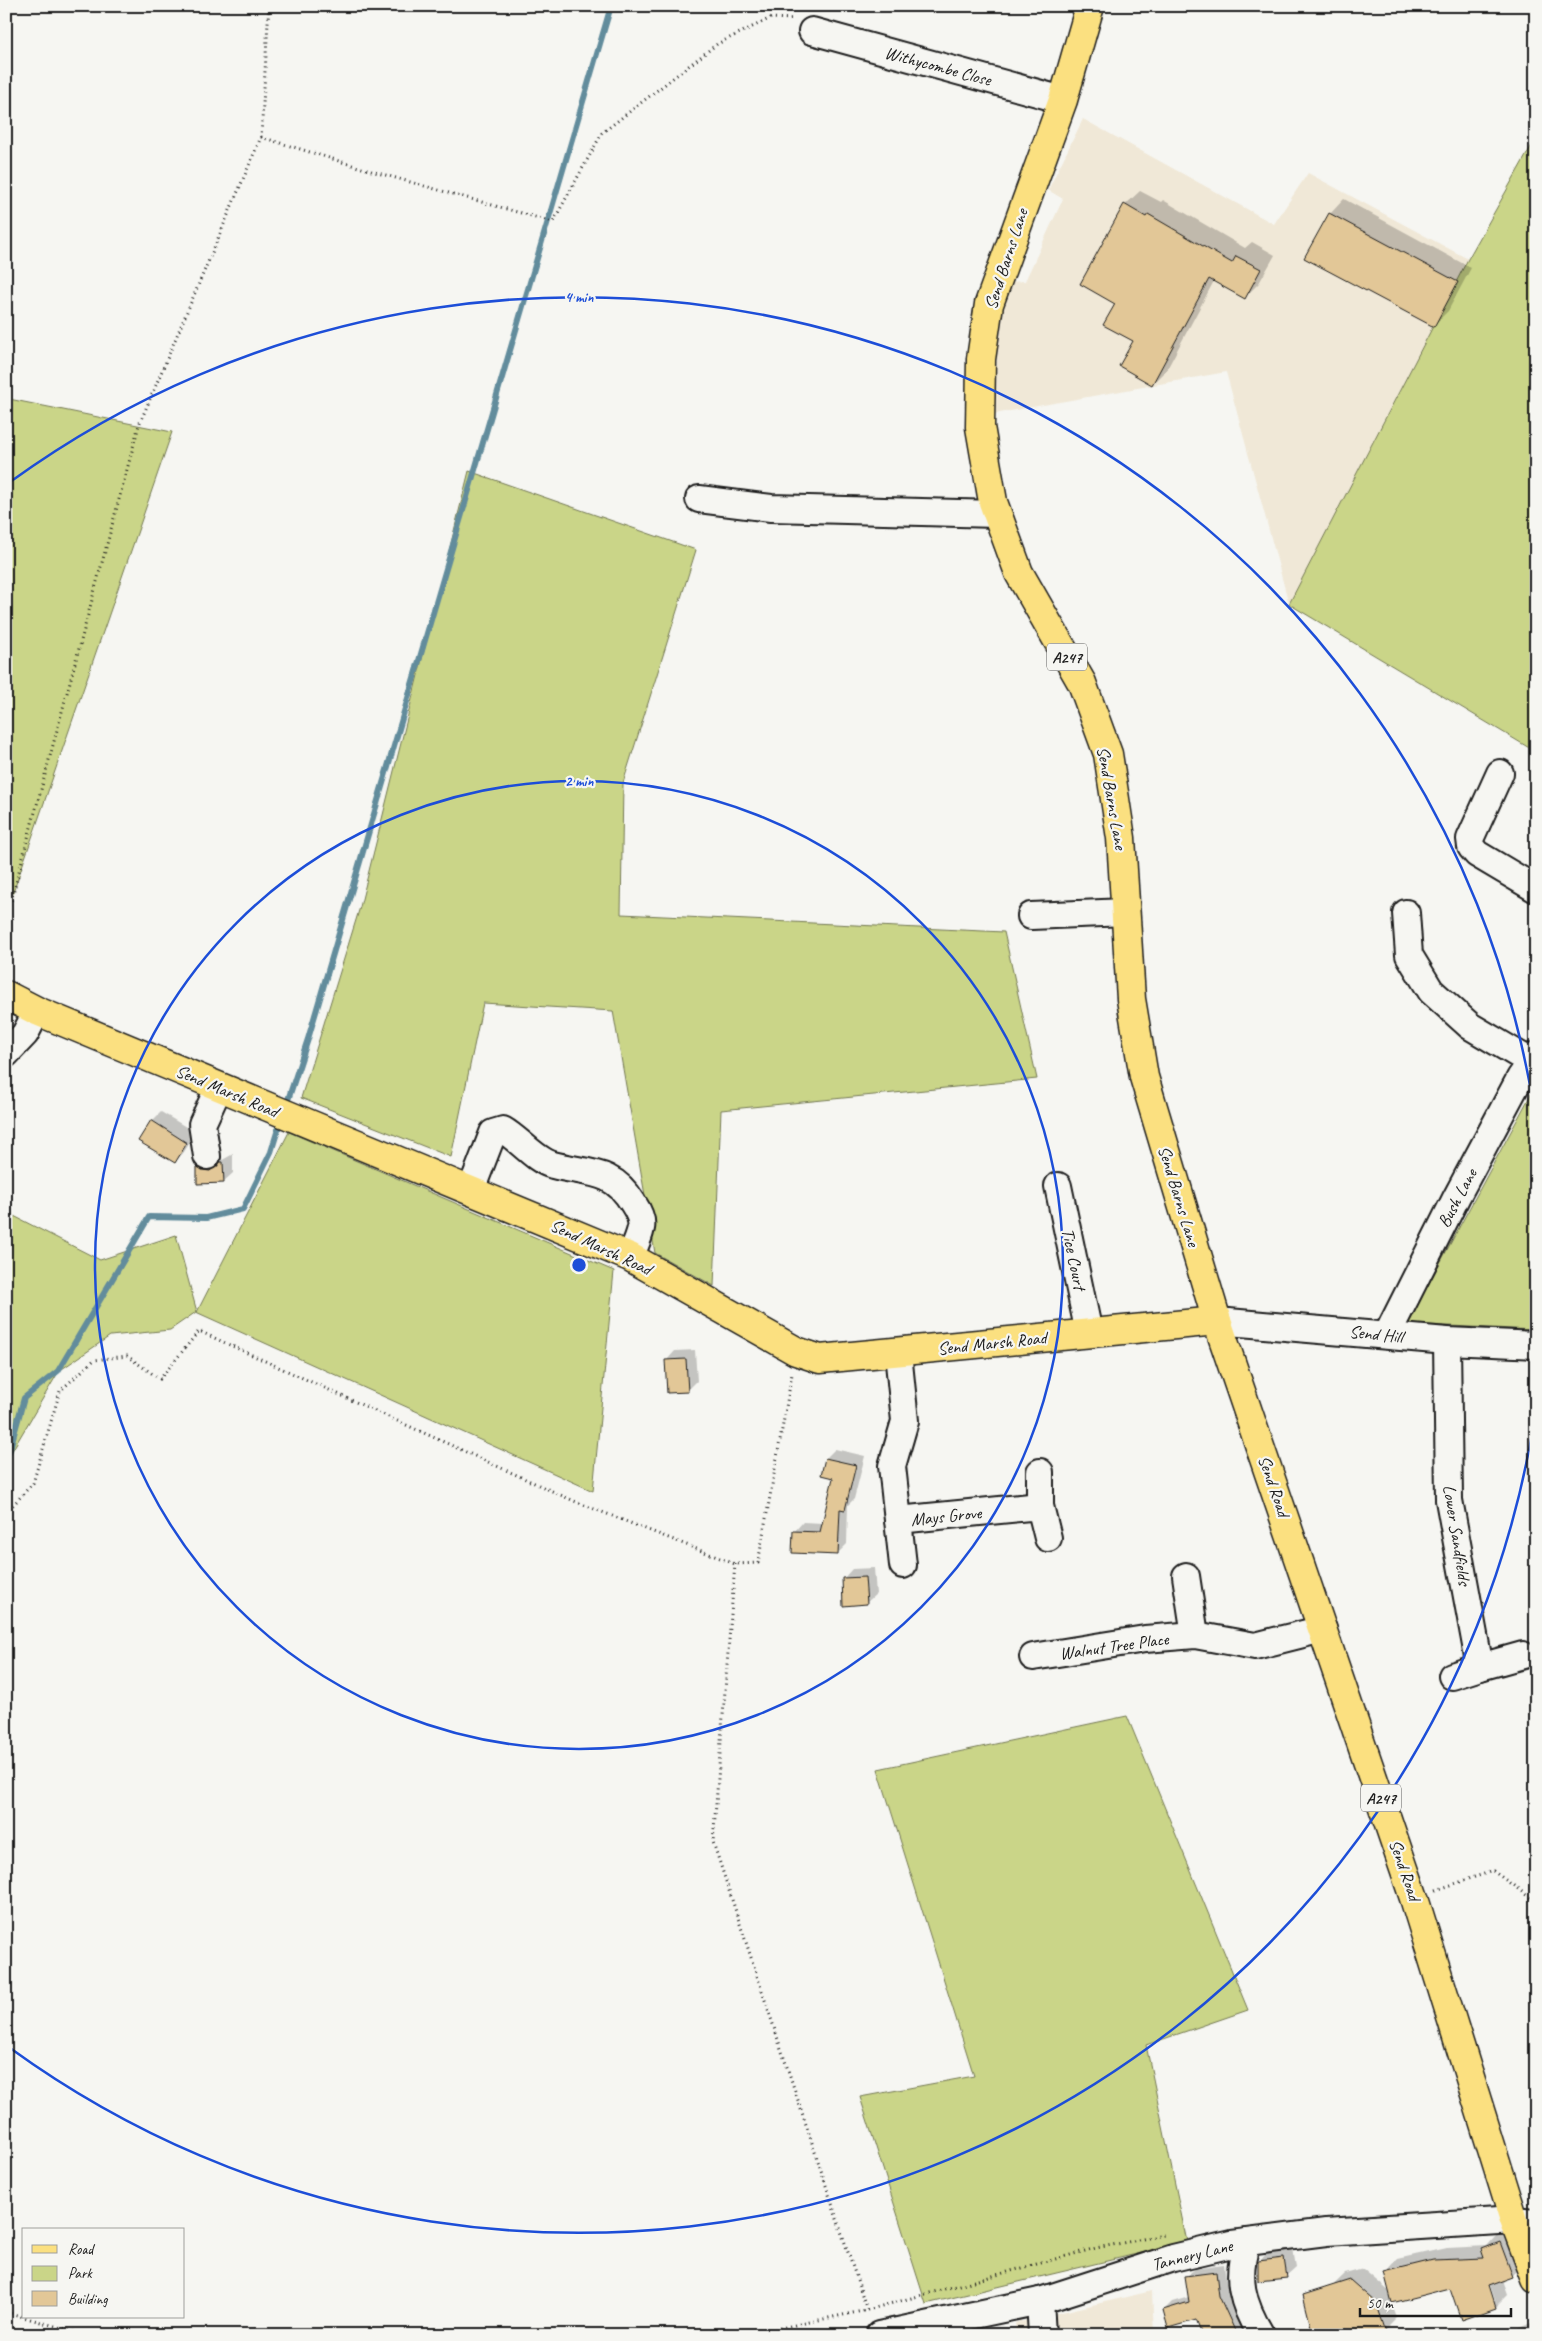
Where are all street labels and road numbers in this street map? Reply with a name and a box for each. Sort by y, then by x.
street label: Withycombe Close [883,41,995,91]
street label: Send Barns Lane [979,205,1033,312]
road number: A247 [1047,644,1087,670]
street label: Send Barns Lane [1092,745,1132,852]
street label: Send Marsh Road [172,1060,284,1124]
street label: Send Barns Lane [1153,1143,1205,1250]
street label: Bush Lane [1432,1164,1482,1231]
street label: Send Marsh Road [547,1214,658,1281]
street label: Tice Court [1057,1226,1092,1295]
street label: Send Hill [1348,1320,1407,1348]
street label: Send Marsh Road [937,1326,1050,1360]
street label: Send Road [1253,1452,1296,1522]
street label: Lower Sandfields [1438,1483,1476,1589]
street label: Mays Grove [910,1501,983,1531]
street label: Walnut Tree Place [1058,1627,1171,1665]
road number: A247 [1361,1785,1401,1812]
street label: Send Road [1384,1836,1427,1906]
street label: Tannery Lane [1149,2234,1236,2276]

